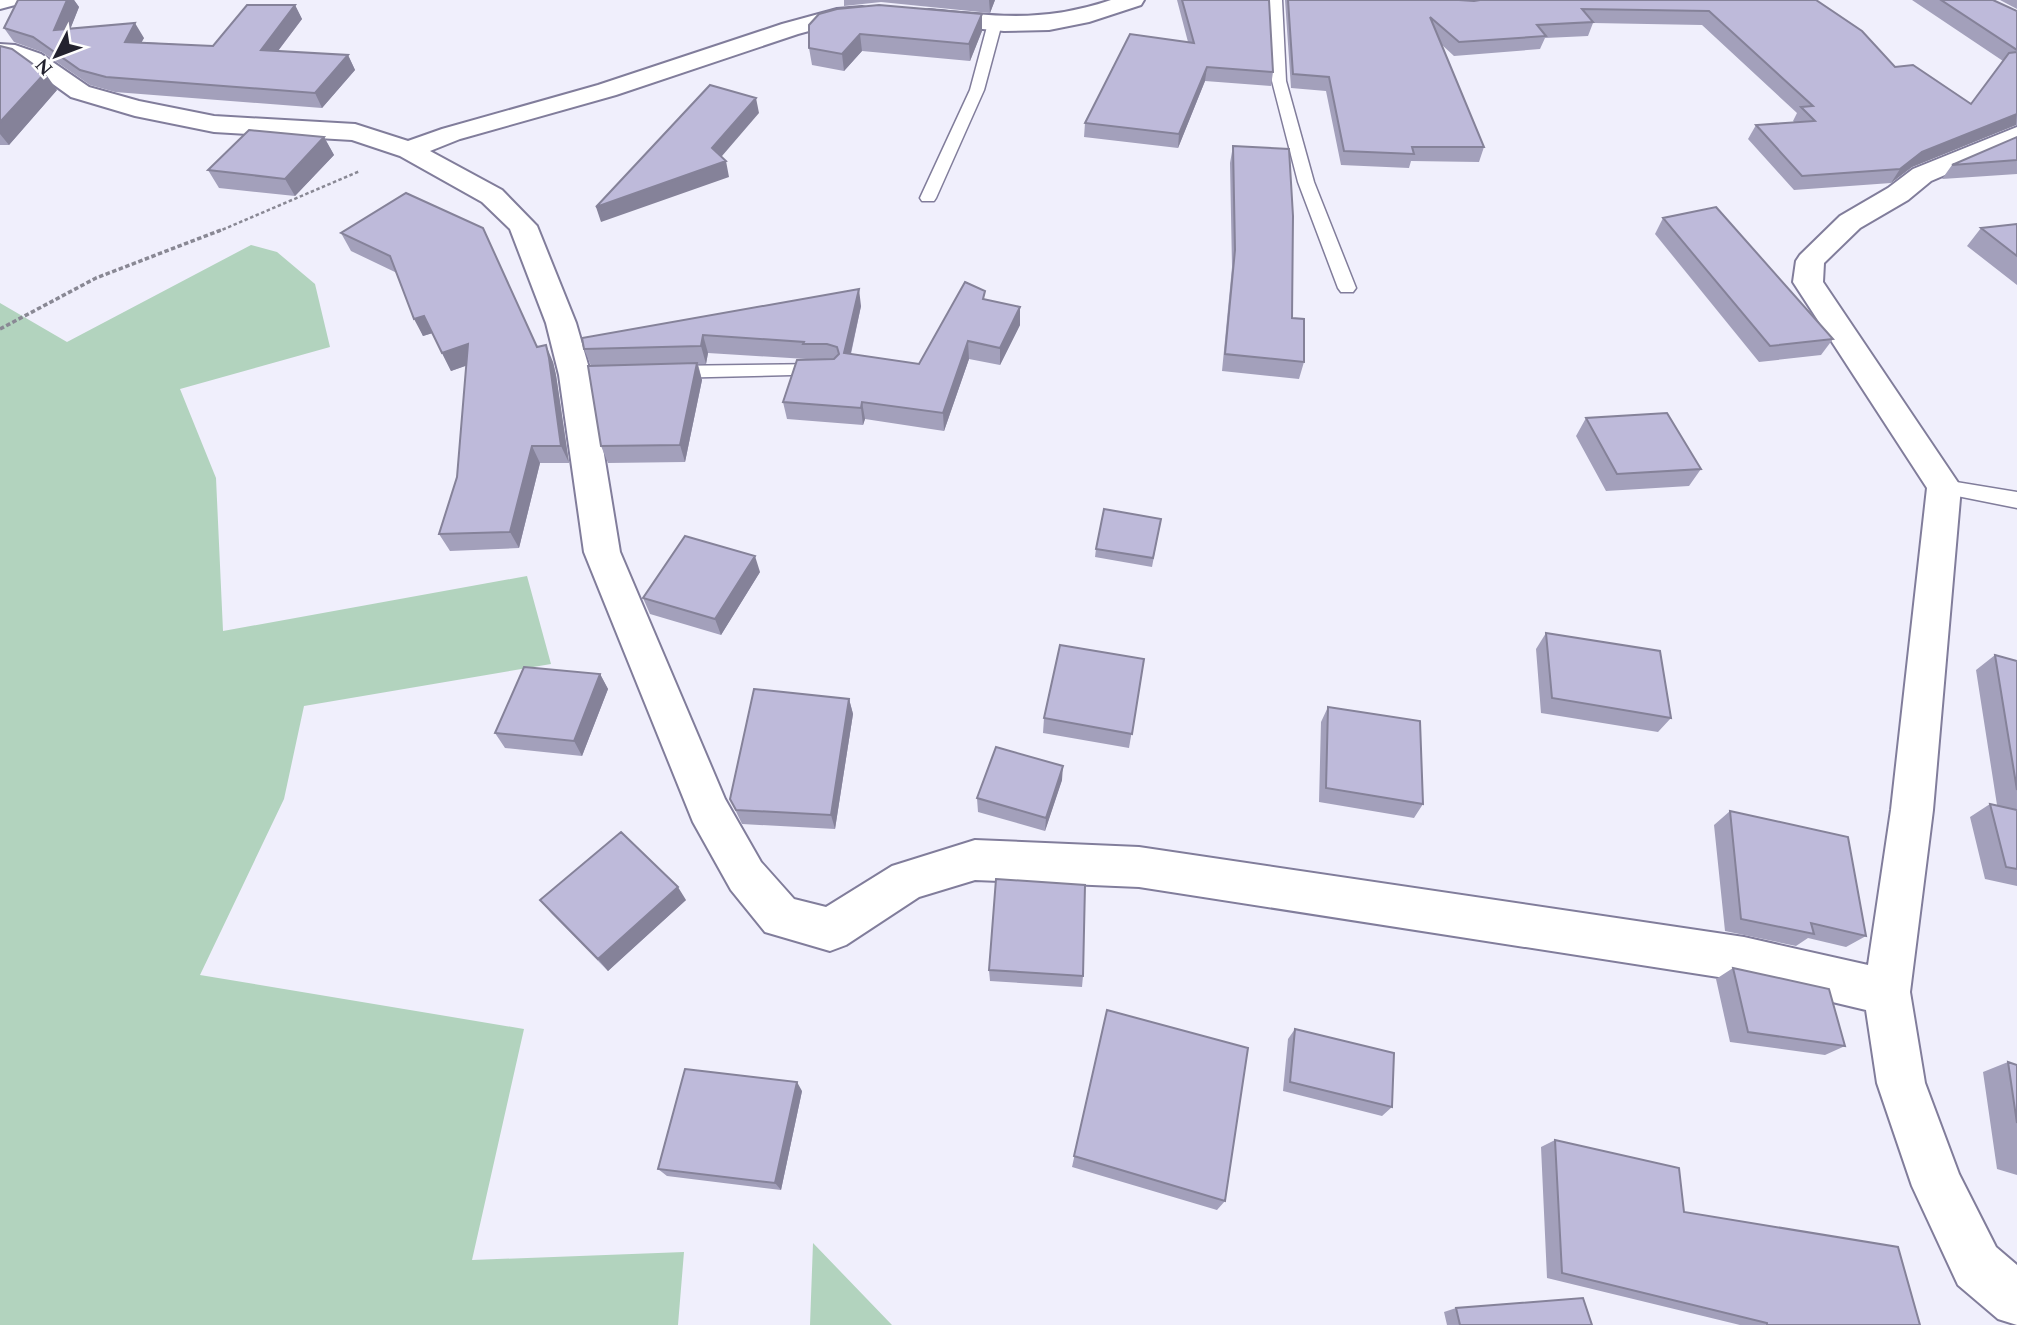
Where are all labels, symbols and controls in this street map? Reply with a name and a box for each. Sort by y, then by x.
north arrow [21,21,91,91]
text: N [29,51,60,82]

